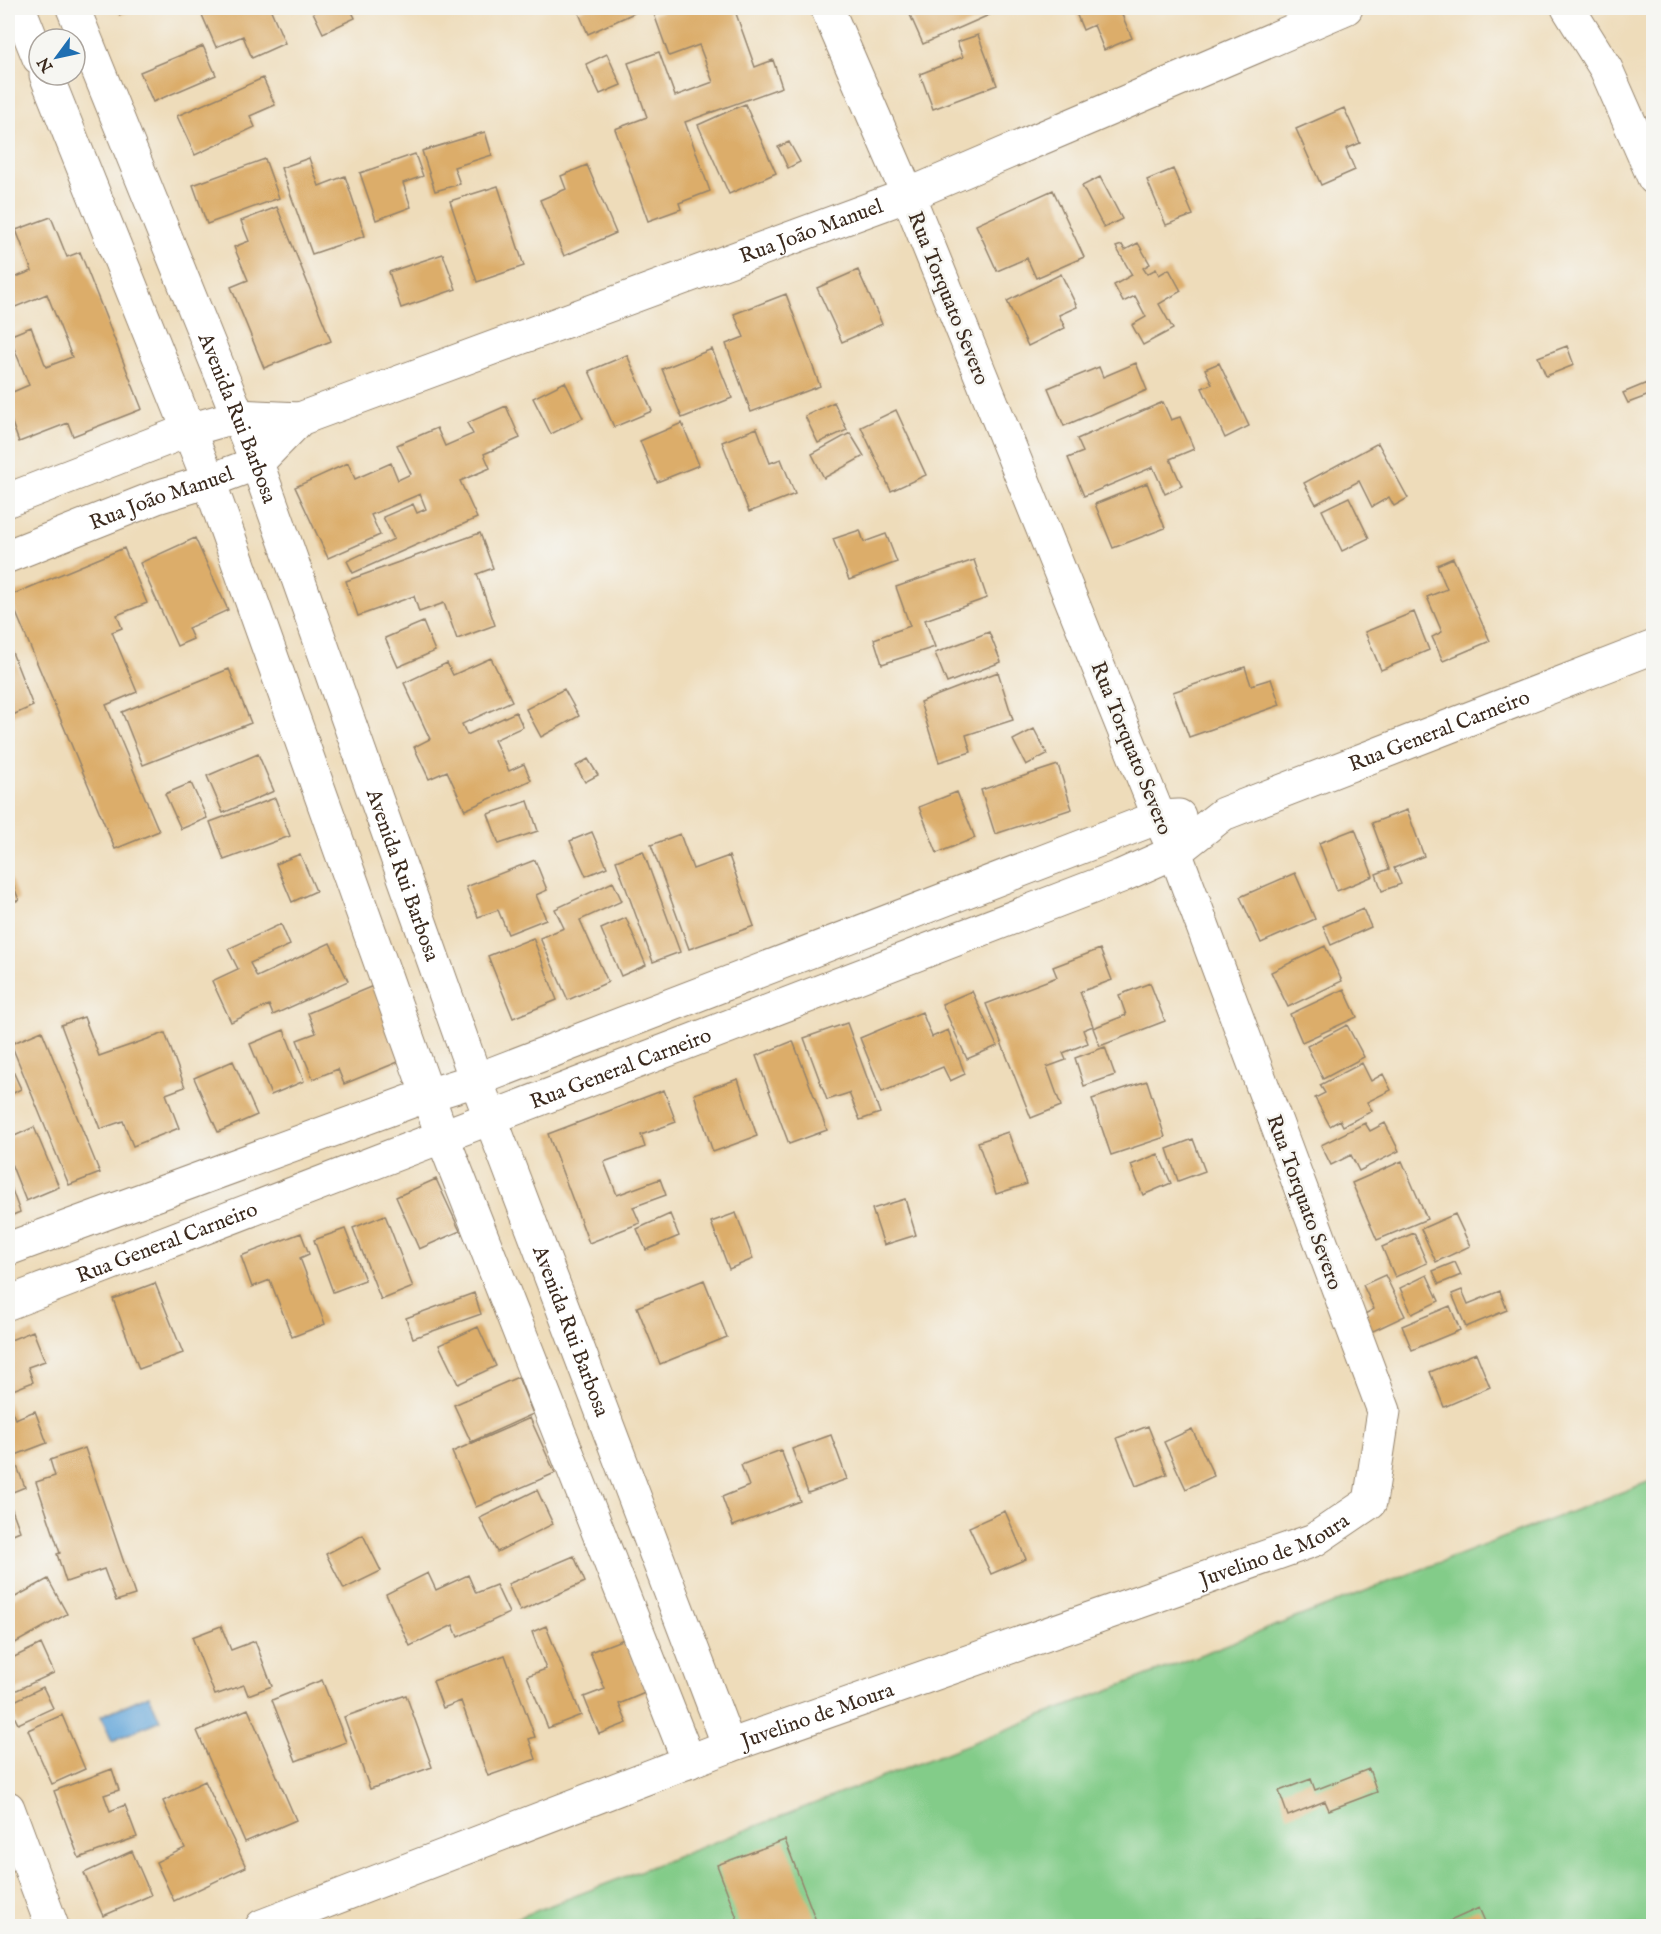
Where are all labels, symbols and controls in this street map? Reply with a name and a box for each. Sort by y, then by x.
north arrow [27,27,87,87]
text: N [34,53,59,76]
street label: Rua João Manuel [736,193,887,271]
street label: Rua Torquato Severo [901,208,995,389]
street label: Avenida Rui Barbosa [191,328,283,508]
street label: Rua João Manuel [86,461,238,537]
street label: Rua Torquato Severo [1084,658,1178,839]
street label: Rua General Carneiro [1345,684,1534,779]
street label: Avenida Rui Barbosa [359,785,445,966]
street label: Rua General Carneiro [527,1022,716,1116]
street label: Rua Torquato Severo [1259,1111,1348,1294]
street label: Rua General Carneiro [73,1197,262,1291]
street label: Avenida Rui Barbosa [525,1241,615,1422]
street label: Juvelino de Moura [1194,1507,1356,1595]
street label: Juvelino de Moura [736,1677,899,1756]

